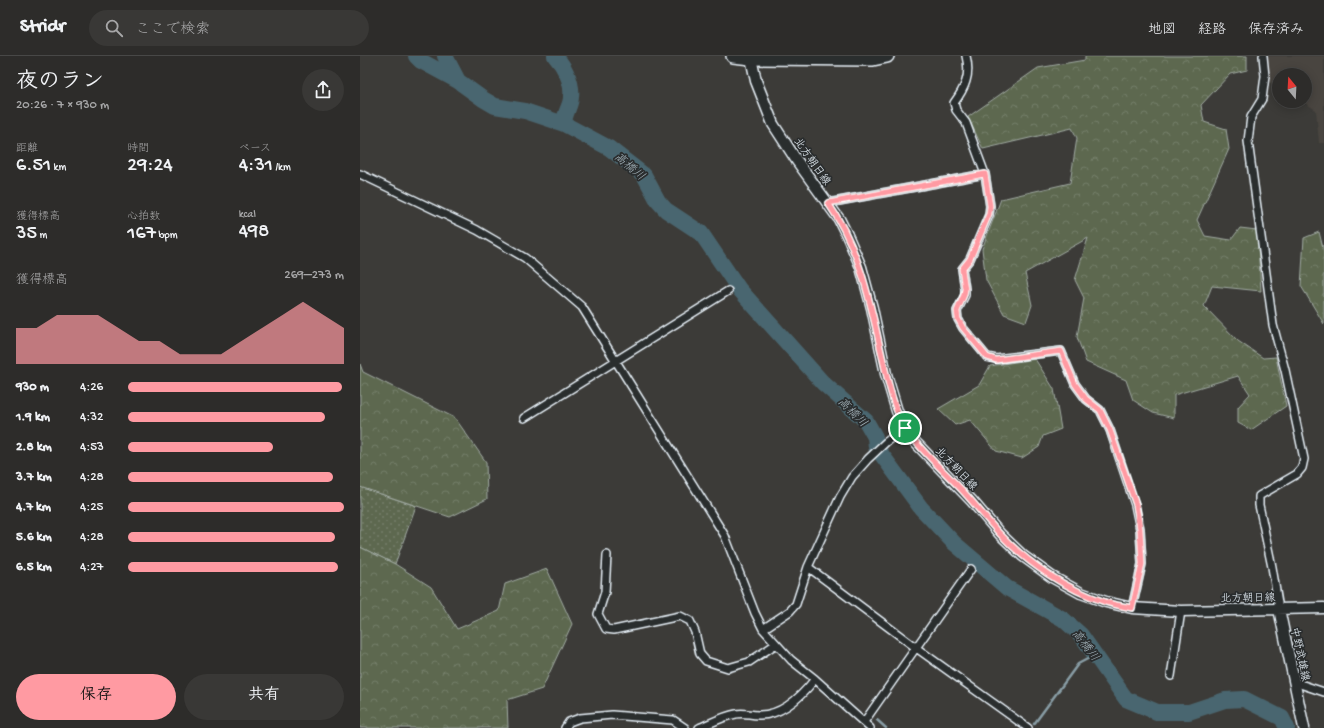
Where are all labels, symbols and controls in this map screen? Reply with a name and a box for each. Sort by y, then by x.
search box [89,10,369,46]
text: Stridr [20,16,65,39]
icon: search [103,17,125,39]
text: ここで検索 [135,21,210,39]
text: 地図 [1148,22,1176,39]
text: 経路 [1198,22,1226,39]
text: 保存済み [1248,22,1304,39]
north arrow [1272,68,1312,108]
map controls [1272,68,1312,108]
button: share [302,69,344,111]
text: 夜のラン [16,70,104,96]
text: 20:26 · 7 × 930 m [16,98,109,113]
street label: 北方朝日線 [791,136,833,188]
text: 距離 [16,143,38,155]
text: 時間 [127,143,149,155]
text: ペース [239,143,271,155]
water label: 高橋川 [610,150,648,184]
text: 6.51 [16,155,51,178]
text: 29:24 [127,155,173,178]
text: 4:31 [239,155,273,178]
text: km [51,162,66,174]
text: /km [273,162,291,174]
text: kcal [239,209,256,221]
text: 獲得標高 [16,211,60,223]
text: 心拍数 [127,211,160,223]
text: 498 [239,221,269,244]
text: 35 [16,223,37,246]
text: 167 [127,223,156,246]
text: m [37,230,47,242]
text: bpm [156,230,178,242]
text: 269–273 m [284,268,344,283]
text: 獲得標高 [16,273,68,288]
text: 930 m [16,380,49,395]
text: 4:26 [80,380,103,395]
water label: 高橋川 [834,395,870,431]
text: 1.9 km [16,410,50,425]
text: 4:32 [80,410,103,425]
pin [888,411,922,445]
icon: arrive [894,417,916,439]
text: 2.8 km [16,440,52,455]
text: 4:53 [80,440,104,455]
street label: 北方朝日線 [932,445,980,493]
text: 3.7 km [16,470,52,485]
text: 4:28 [80,470,104,485]
text: 4.7 km [16,500,51,515]
text: 4:25 [80,500,103,515]
text: 5.6 km [16,530,52,545]
text: 4:28 [80,530,104,545]
text: 6.5 km [16,560,52,575]
text: 4:27 [80,560,103,575]
street label: 北方朝日線 [1220,592,1276,605]
street label: 中野武雄線 [1287,626,1312,683]
water label: 高橋川 [1068,627,1102,665]
button: 保存 [16,674,176,720]
button: 共有 [184,674,344,720]

